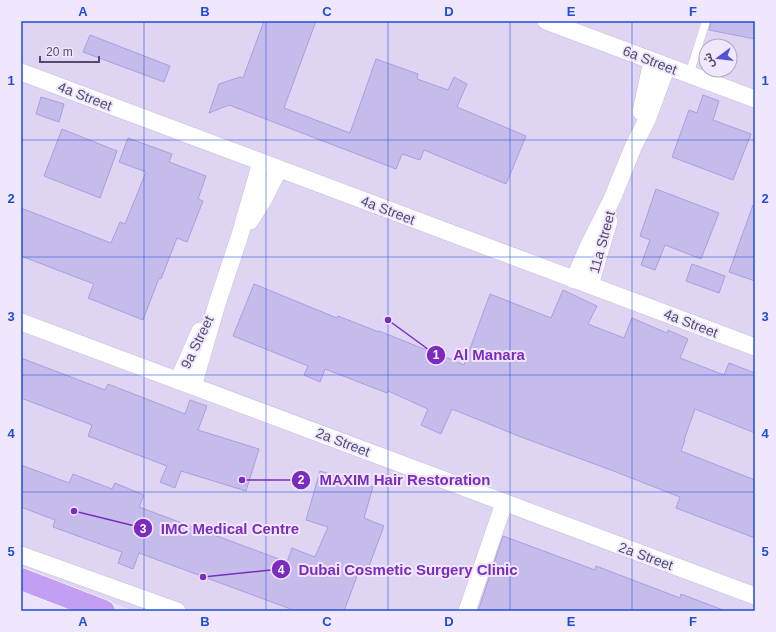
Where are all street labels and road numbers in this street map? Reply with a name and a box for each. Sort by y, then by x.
street label: 6a Street [621,42,679,78]
street label: 4a Street [56,78,114,114]
street label: 4a Street [359,192,417,228]
street label: 11a Street [586,209,618,275]
street label: 4a Street [662,305,720,341]
street label: 9a Street [177,313,217,371]
street label: 2a Street [314,424,372,460]
street label: 2a Street [617,539,676,573]

